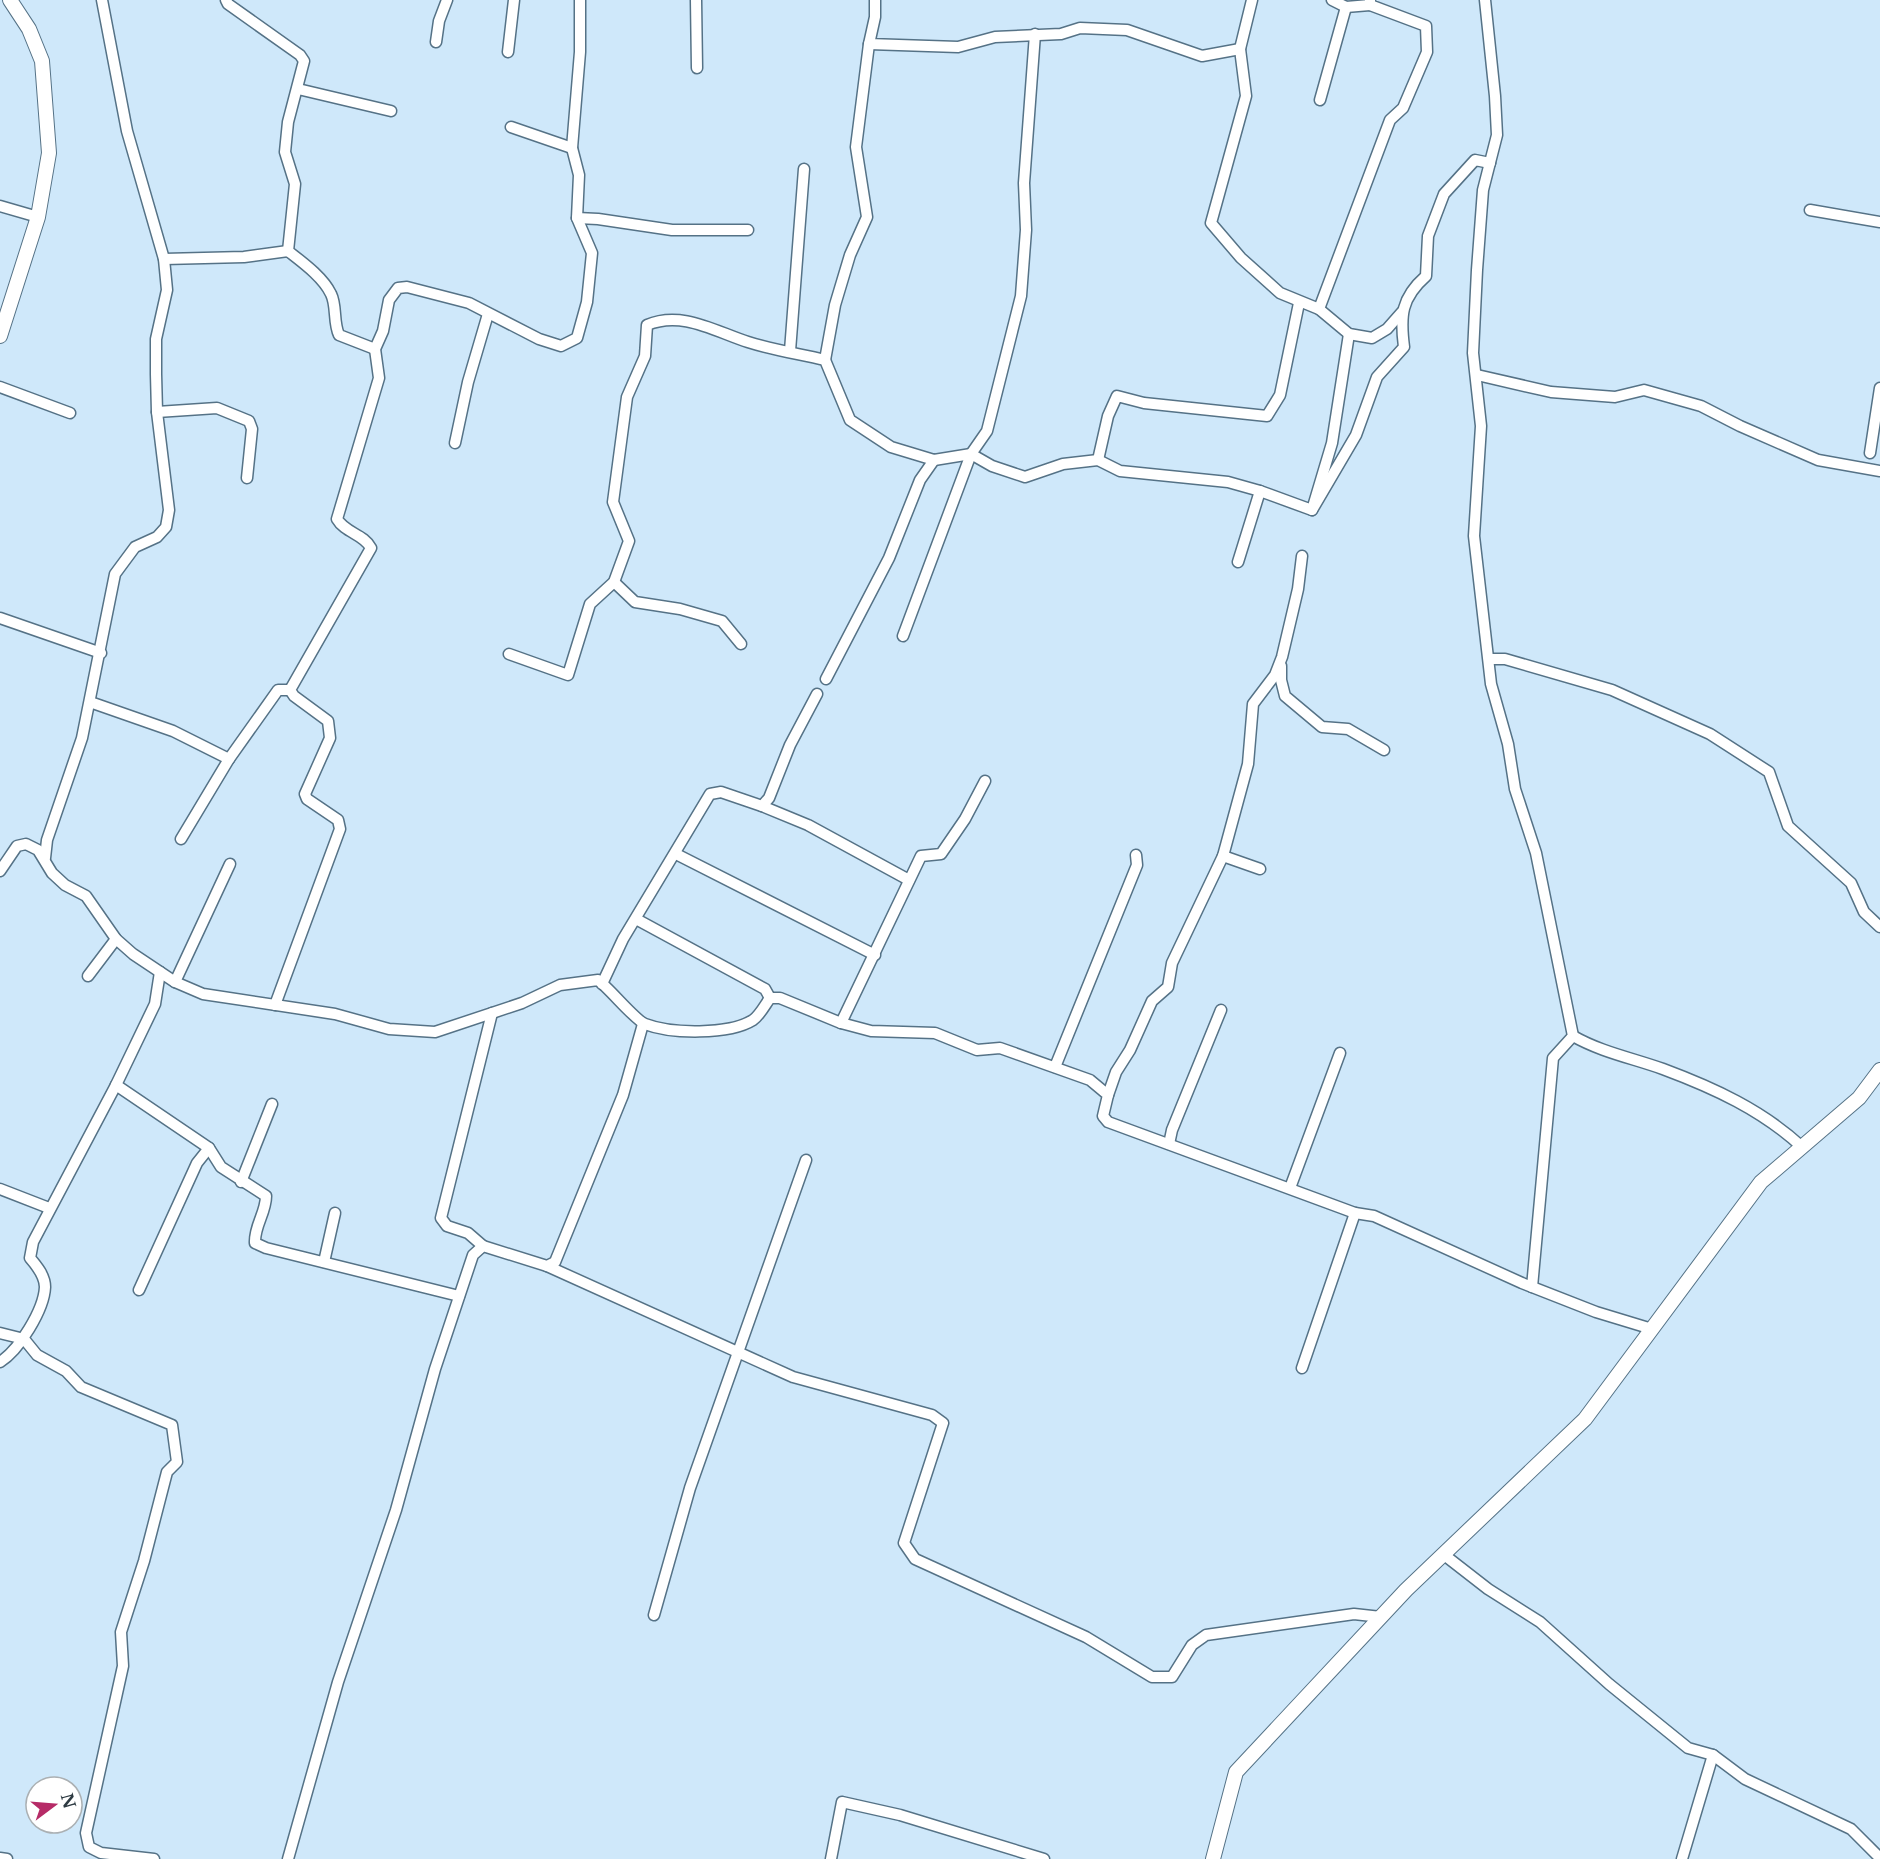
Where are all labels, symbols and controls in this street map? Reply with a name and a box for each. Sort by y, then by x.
north arrow [24,1775,84,1835]
text: N [57,1791,80,1811]

